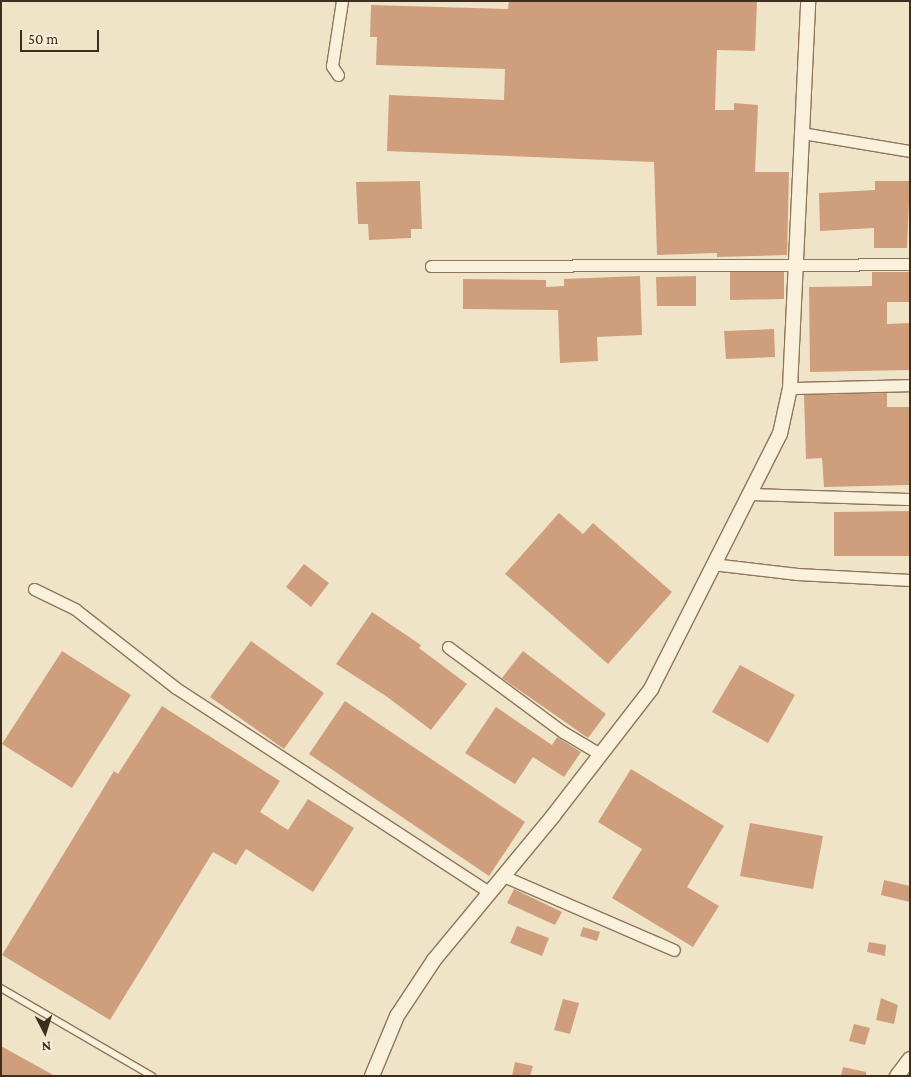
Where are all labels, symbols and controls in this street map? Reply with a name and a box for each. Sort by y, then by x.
scale bar [22,20,101,52]
text: 50 m [28,31,58,47]
north arrow [20,1007,70,1057]
text: N [41,1039,52,1055]

